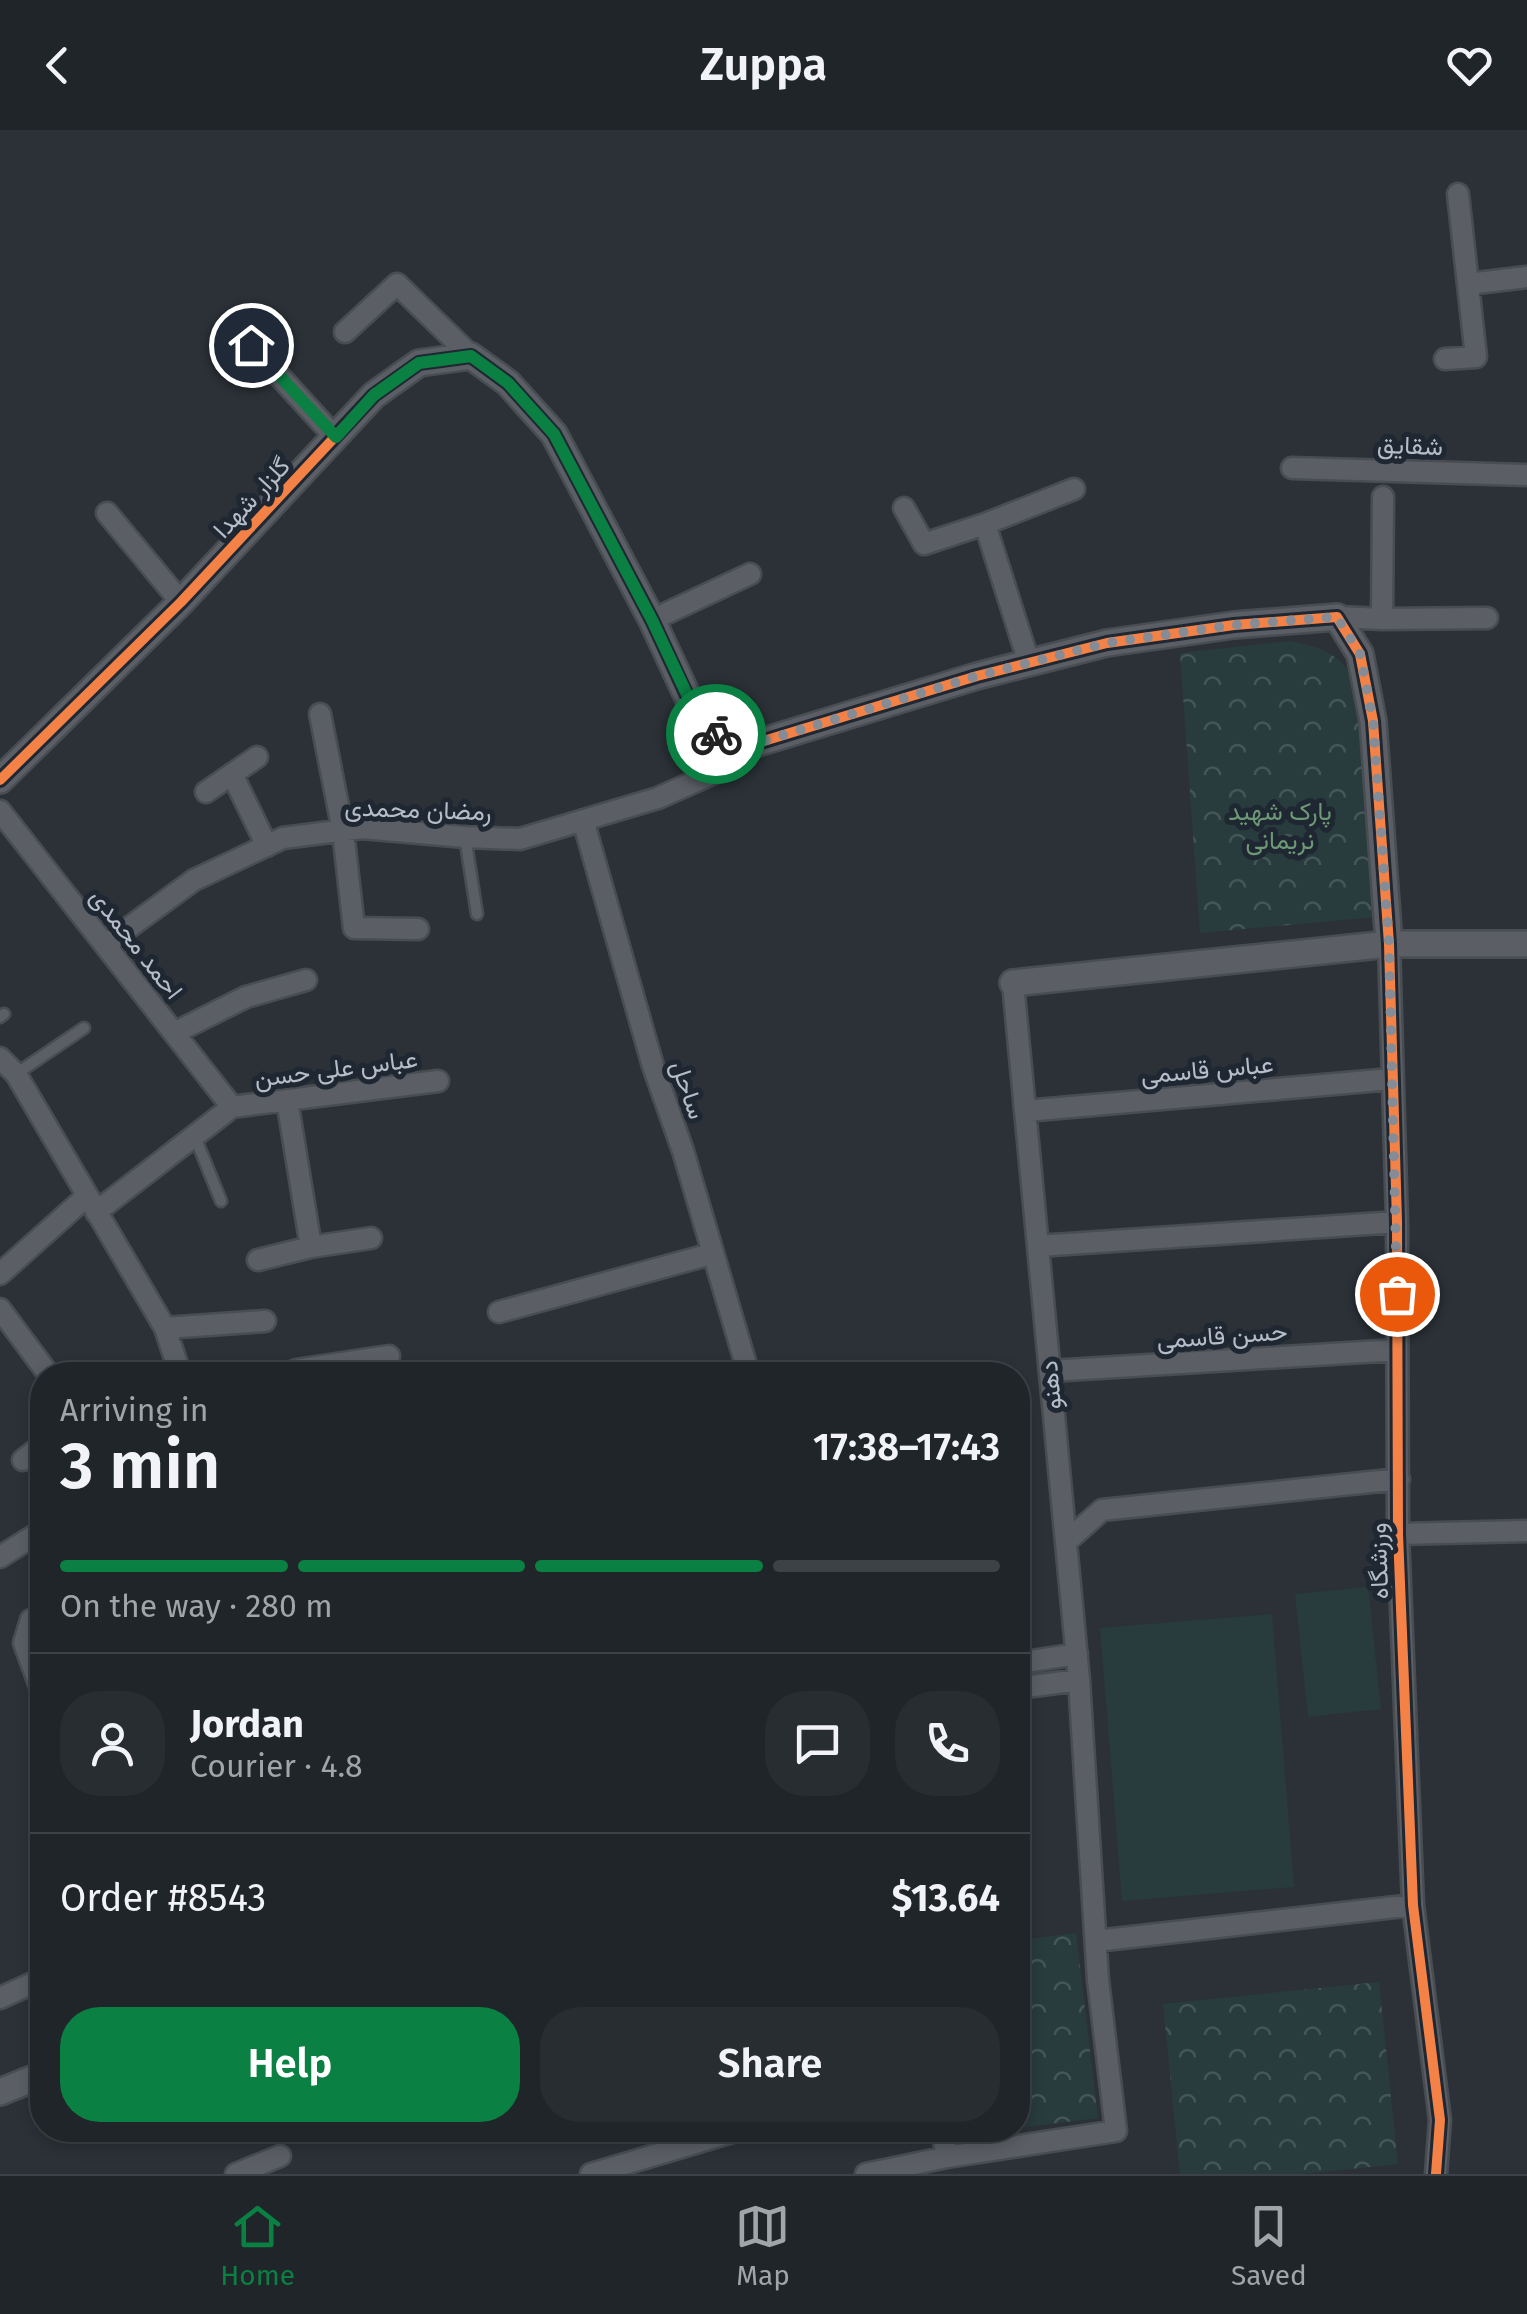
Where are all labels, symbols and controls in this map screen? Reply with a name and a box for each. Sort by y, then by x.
icon: back [30,38,85,93]
text: Zuppa [700,38,827,92]
icon: heart [1442,38,1497,93]
pin [209,303,294,388]
icon: home [224,318,279,373]
street label: شقایق [1377,430,1443,462]
street label: گلزار شهدا [207,451,297,545]
courier [666,684,766,784]
icon: bike [689,707,744,762]
street label: رمضان محمدی [344,792,492,828]
park label: پارک شهید نریمانی [1228,797,1332,856]
street label: احمد محمدی [83,883,189,1005]
street label: عباس علی حسن [253,1044,419,1094]
street label: عباس قاسمی [1139,1049,1275,1091]
street label: ساحل [664,1057,712,1123]
pin [1355,1252,1440,1337]
icon: bag [1370,1267,1425,1322]
street label: حسن قاسمی [1156,1316,1288,1356]
street label: دهنو [1034,1359,1068,1411]
text: Arriving in [60,1391,208,1429]
text: 17:38–17:43 [813,1424,1000,1470]
text: 3 min [60,1427,220,1505]
street label: ورزشگاه [1363,1522,1395,1600]
text: On the way · 280 m [60,1587,333,1625]
button: person [60,1691,165,1796]
button: chat [765,1691,870,1796]
button: phone [895,1691,1000,1796]
text: Jordan [190,1701,304,1747]
text: Courier · 4.8 [190,1747,363,1785]
text: Order #8543 [60,1875,266,1921]
text: $13.64 [891,1875,1000,1921]
button: Help [60,2007,520,2122]
button: Share [540,2007,1000,2122]
tab: Home [220,2199,295,2292]
tab: Map [735,2199,790,2292]
tab: Saved [1231,2199,1307,2292]

